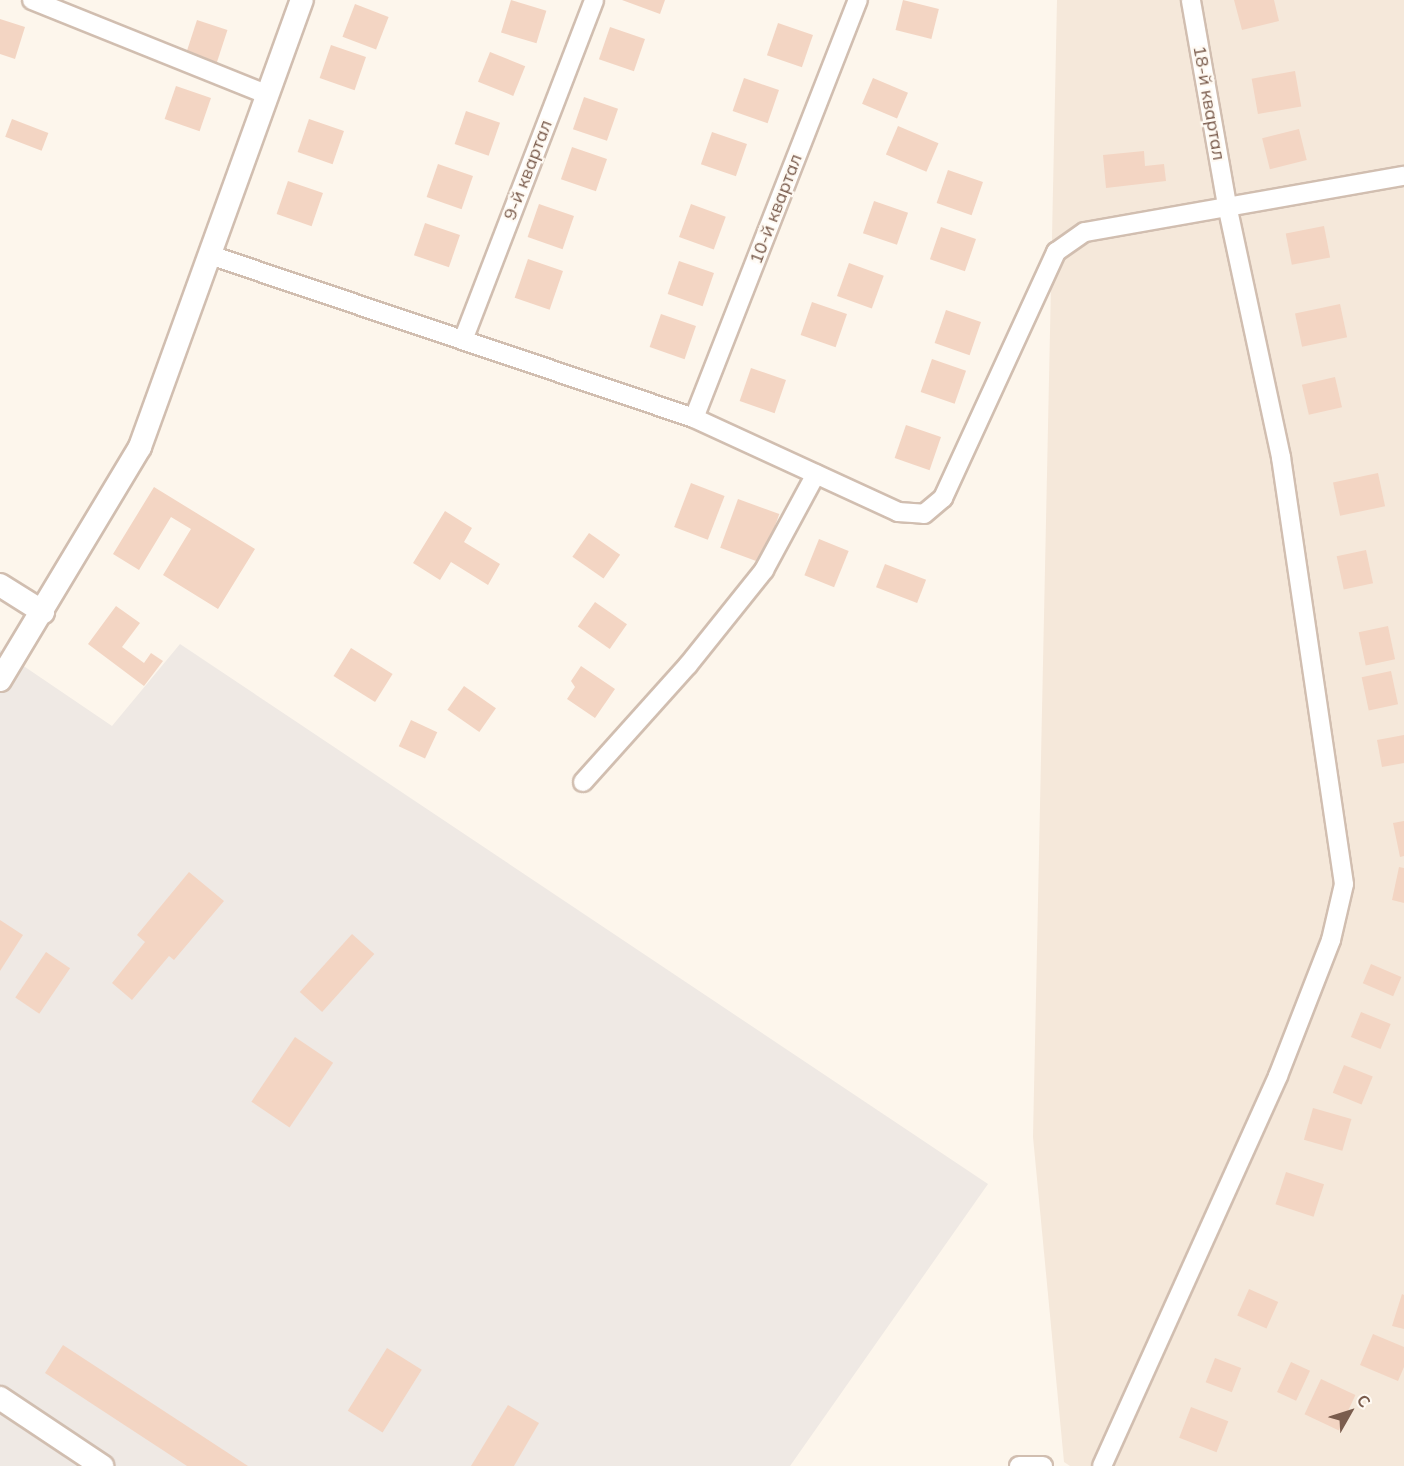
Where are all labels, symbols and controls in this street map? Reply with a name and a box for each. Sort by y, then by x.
street label: 18-й квартал [1188,44,1230,162]
street label: 9-й квартал [499,117,557,223]
street label: 10-й квартал [745,151,807,267]
north arrow [1320,1382,1380,1442]
text: С [1353,1390,1375,1411]

